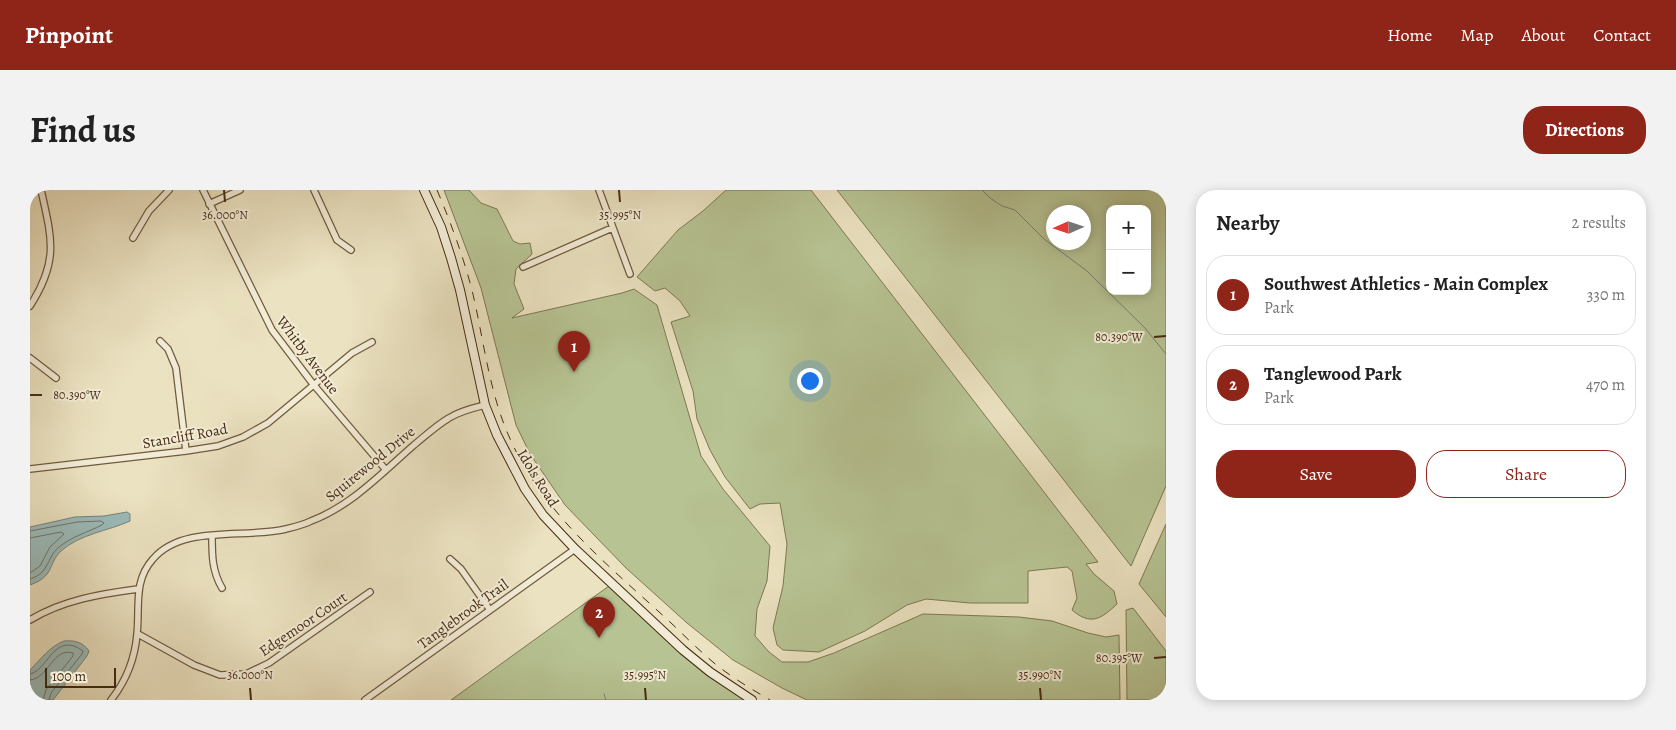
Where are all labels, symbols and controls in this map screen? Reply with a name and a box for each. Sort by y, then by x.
text: Pinpoint [25,19,113,51]
text: Home [1387,23,1432,47]
text: Map [1460,23,1493,47]
text: About [1521,23,1565,47]
text: Contact [1593,23,1651,47]
text: Find us [30,106,136,154]
button: Directions [1523,106,1646,154]
north arrow [1046,205,1091,250]
map controls [1106,205,1151,295]
button: + [1106,205,1151,250]
text: 36.000°N [202,207,248,223]
text: 35.995°N [599,207,641,223]
text: Nearby [1216,209,1279,237]
text: 2 results [1571,212,1626,234]
button: − [1106,250,1151,295]
text: Southwest Athletics - Main Complex [1264,271,1548,297]
text: 1 [1230,284,1236,306]
text: 330 m [1587,284,1625,306]
text: Park [1264,297,1294,319]
street label: Whitby Avenue [272,311,344,398]
text: 80.390°W [1095,329,1144,345]
pin: 1 [558,331,590,372]
text: Tanglewood Park [1264,361,1401,387]
your location [797,368,823,394]
text: 2 [1229,374,1237,396]
text: 470 m [1586,374,1625,396]
text: 80.390°W [53,387,102,403]
text: Park [1264,387,1294,409]
street label: Stancliff Road [141,419,230,453]
street label: Squirewood Drive [321,421,419,506]
street label: Idols Road [512,445,564,511]
button: Save [1216,450,1416,498]
button: Share [1426,450,1626,498]
street label: Tanglebrook Trail [414,574,513,654]
street label: Edgemoor Court [255,587,351,661]
pin: 2 [583,597,615,638]
text: 80.395°W [1096,650,1143,666]
scale bar [45,665,116,688]
text: 100 m [52,667,86,686]
text: 36.000°N [227,667,273,683]
text: 35.995°N [624,667,666,683]
text: 35.990°N [1018,667,1062,683]

